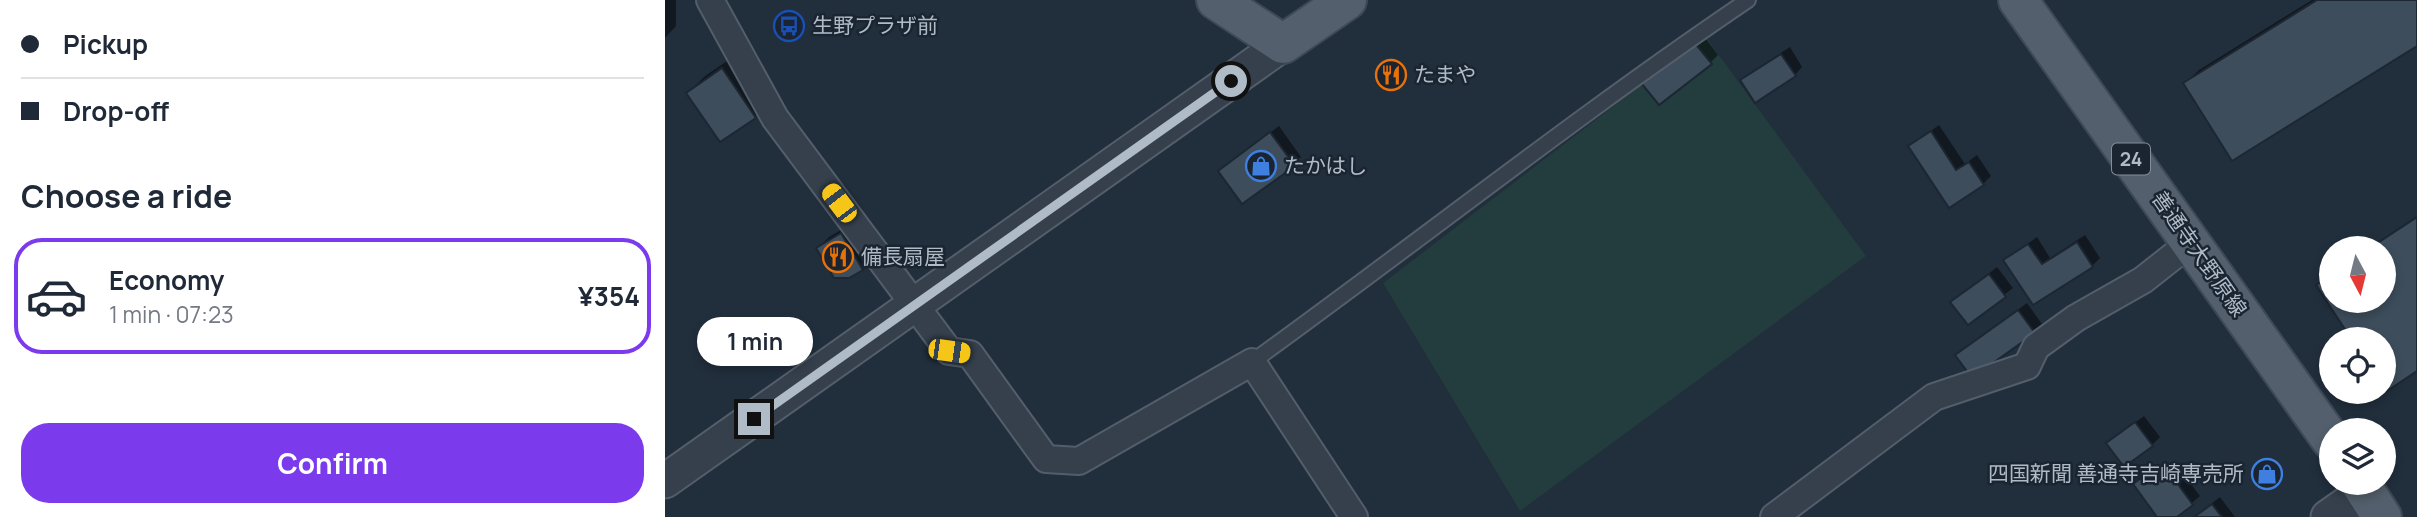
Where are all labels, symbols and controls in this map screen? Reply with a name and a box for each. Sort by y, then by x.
bus stop icon: 生野プラザ前 [772,9,806,43]
place label: 生野プラザ前 [812,11,938,39]
text: Pickup [63,26,148,62]
restaurant icon: たまや [1374,58,1408,92]
place label: たまや [1414,60,1476,88]
route start [1215,65,1247,97]
text: Drop-off [63,93,169,129]
road number: 24 [2112,144,2150,174]
shop icon: たかはし [1244,149,1278,183]
place label: たかはし [1284,151,1367,179]
text: Choose a ride [21,174,232,218]
car [818,180,861,226]
street label: 善通寺大野原線 [2146,185,2253,322]
north arrow [2319,236,2396,313]
map controls [2319,236,2396,495]
restaurant icon: 備長扇屋 [821,240,855,274]
place label: 備長扇屋 [861,242,945,270]
text: Economy [109,262,224,298]
icon: car [25,265,88,328]
text: ¥354 [578,278,640,314]
text: 1 min · 07:23 [109,298,234,330]
callout: 1 min [696,318,812,366]
text: 1 min [727,325,783,357]
button: locate [2319,327,2396,404]
car [927,338,972,364]
route end [738,403,770,435]
button: layers [2319,418,2396,495]
button: Confirm [21,423,644,503]
shop icon: 四国新聞 善通寺吉崎専売所 [2250,457,2284,491]
place label: 四国新聞 善通寺吉崎専売所 [1988,459,2244,487]

